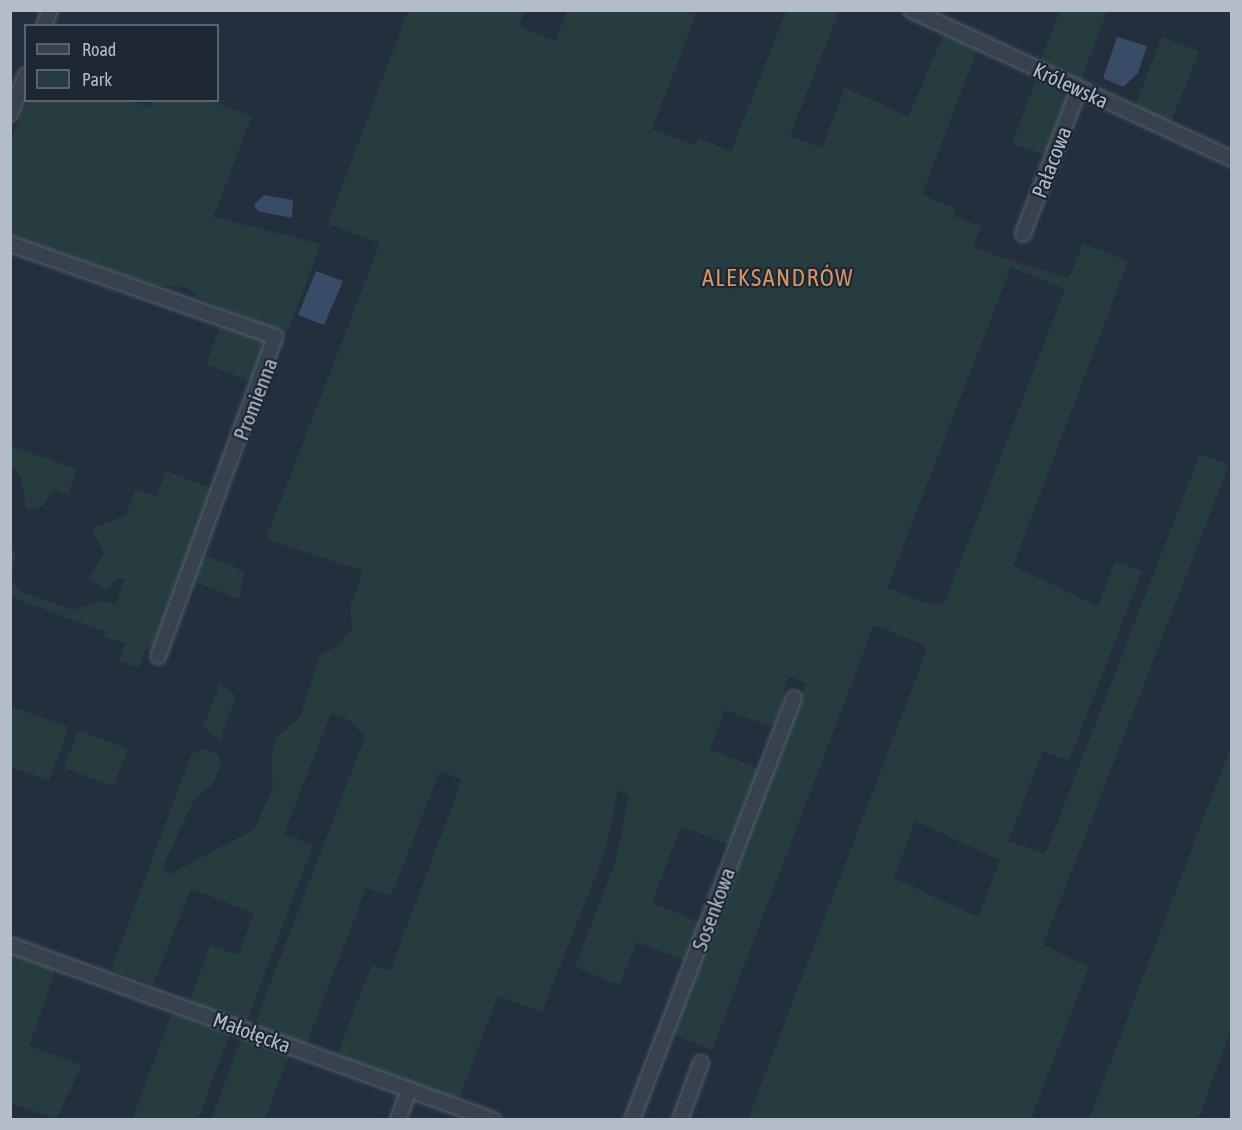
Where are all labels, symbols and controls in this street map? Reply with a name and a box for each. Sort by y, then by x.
legend [24,24,219,102]
text: Road [82,39,116,60]
street label: Królewska [1029,57,1113,113]
text: Park [82,69,112,90]
street label: Pałacowa [1026,123,1076,201]
district label: ALEKSANDRÓW [702,264,854,292]
street label: Promienna [228,354,282,444]
street label: Sosenkowa [686,864,740,954]
street label: Małołęcka [210,1006,294,1058]

